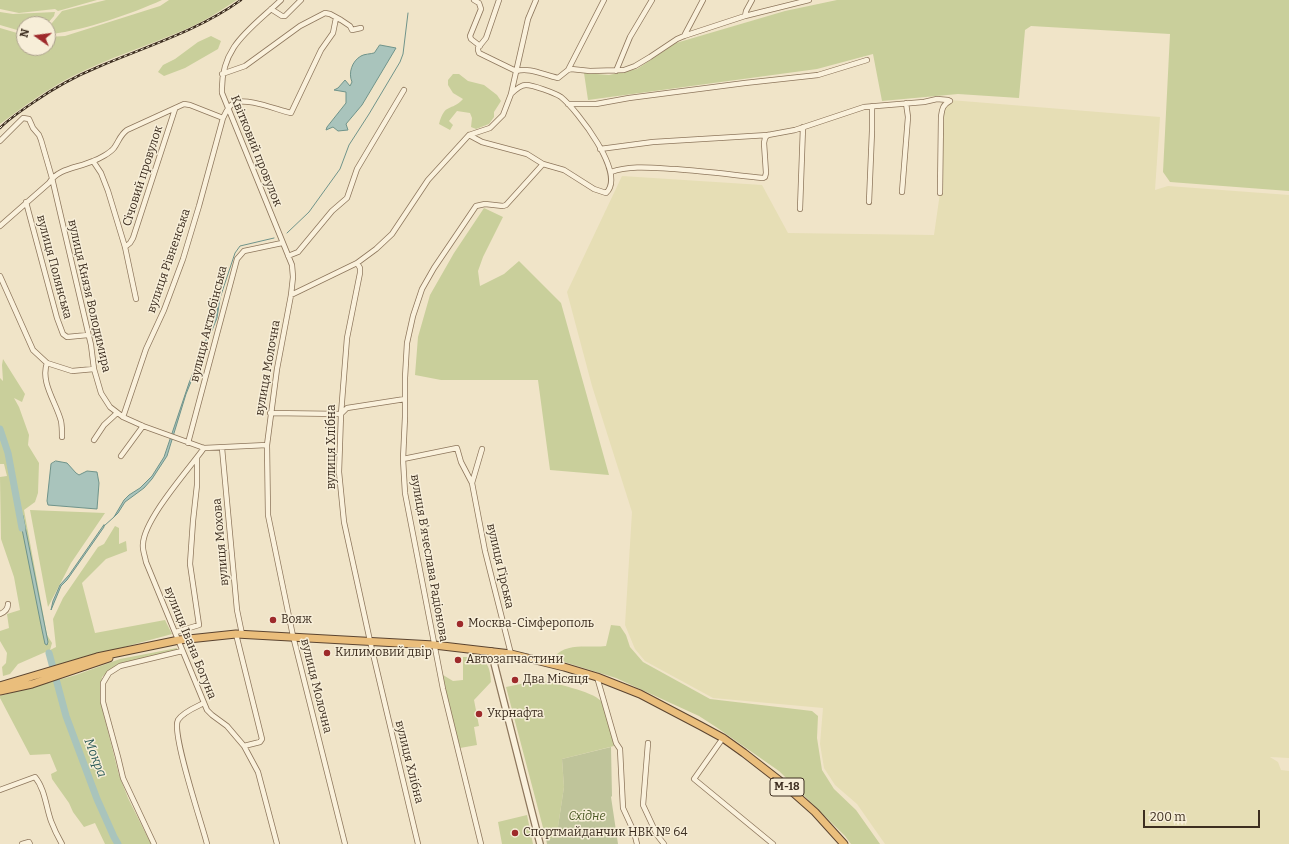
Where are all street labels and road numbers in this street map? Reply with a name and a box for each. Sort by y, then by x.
street label: Квітковий провулок [227,93,285,209]
street label: Січовий провулок [120,124,166,228]
street label: вулиця Рівненська [144,207,194,315]
street label: вулиця Полянська [33,213,75,321]
street label: вулиця Князя Володимира [64,218,114,374]
street label: вулиця Актюбінська [188,264,230,384]
street label: вулиця Молочна [252,319,284,417]
street label: вулиця Хлібна [325,404,339,490]
street label: вулиця В'ячеслава Радіонова [407,473,451,643]
street label: вулиця Мохова [210,498,232,586]
street label: вулиця Гірська [483,522,517,610]
street label: вулиця Івана Богуна [161,585,219,701]
street label: вулиця Молочна [297,637,335,735]
street label: вулиця Хлібна [392,719,426,805]
road number: М-18 [770,778,804,796]

